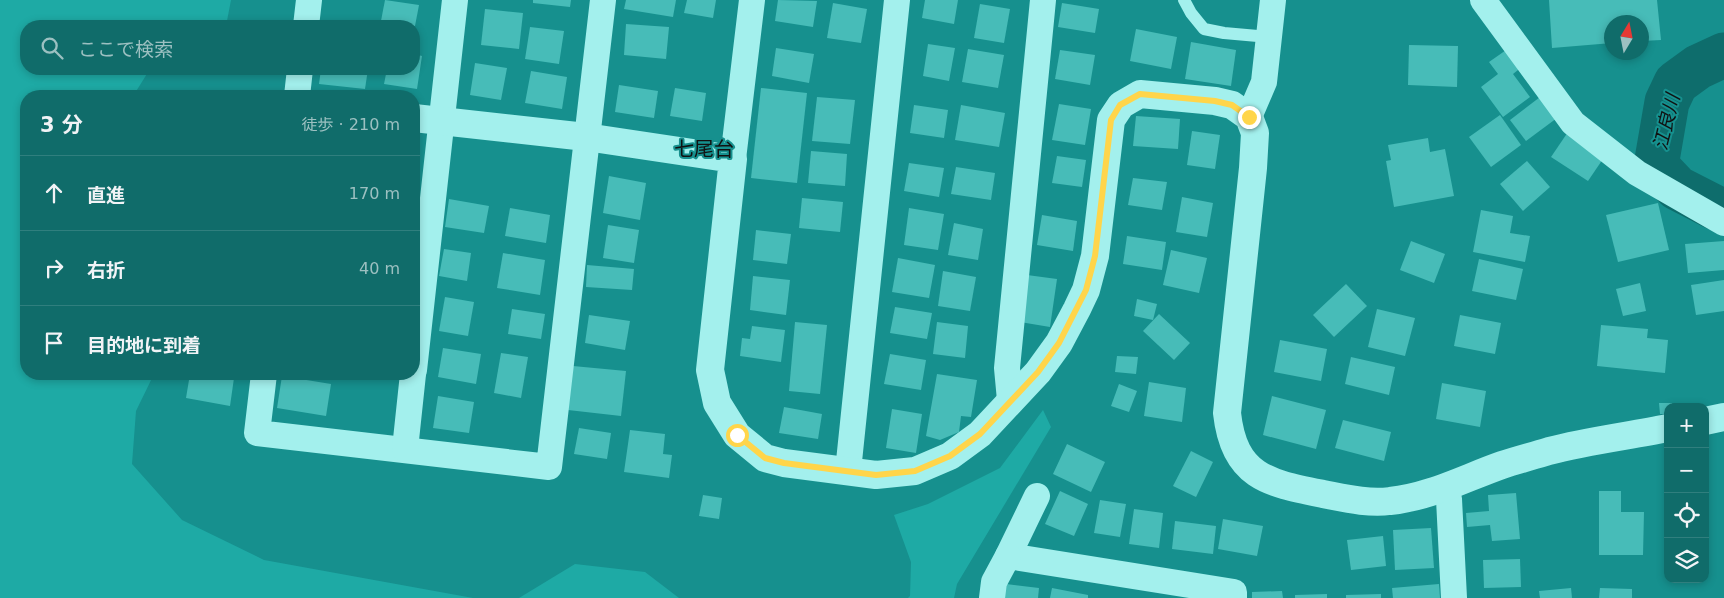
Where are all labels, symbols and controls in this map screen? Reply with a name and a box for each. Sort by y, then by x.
north arrow [1604,15,1649,60]
search box [20,20,420,75]
icon: search [38,34,66,62]
text: ここで検索 [78,38,173,60]
water label: 江良川 [1648,90,1684,152]
route end [1238,106,1261,129]
text: 3 分 [40,113,83,137]
text: 徒歩 · 210 m [302,115,400,134]
district label: 七尾台 [674,137,734,161]
icon: ahead [40,179,68,207]
text: 直進 [87,184,125,206]
text: 170 m [349,184,400,203]
icon: right [40,254,68,282]
text: 右折 [87,259,125,281]
text: 40 m [359,259,400,278]
icon: arrive [40,329,68,357]
text: 目的地に到着 [87,334,201,356]
map controls [1664,403,1709,583]
button: + [1664,403,1709,448]
route start [726,424,749,447]
button: − [1664,448,1709,493]
button: locate [1664,493,1709,538]
button: layers [1664,538,1709,583]

